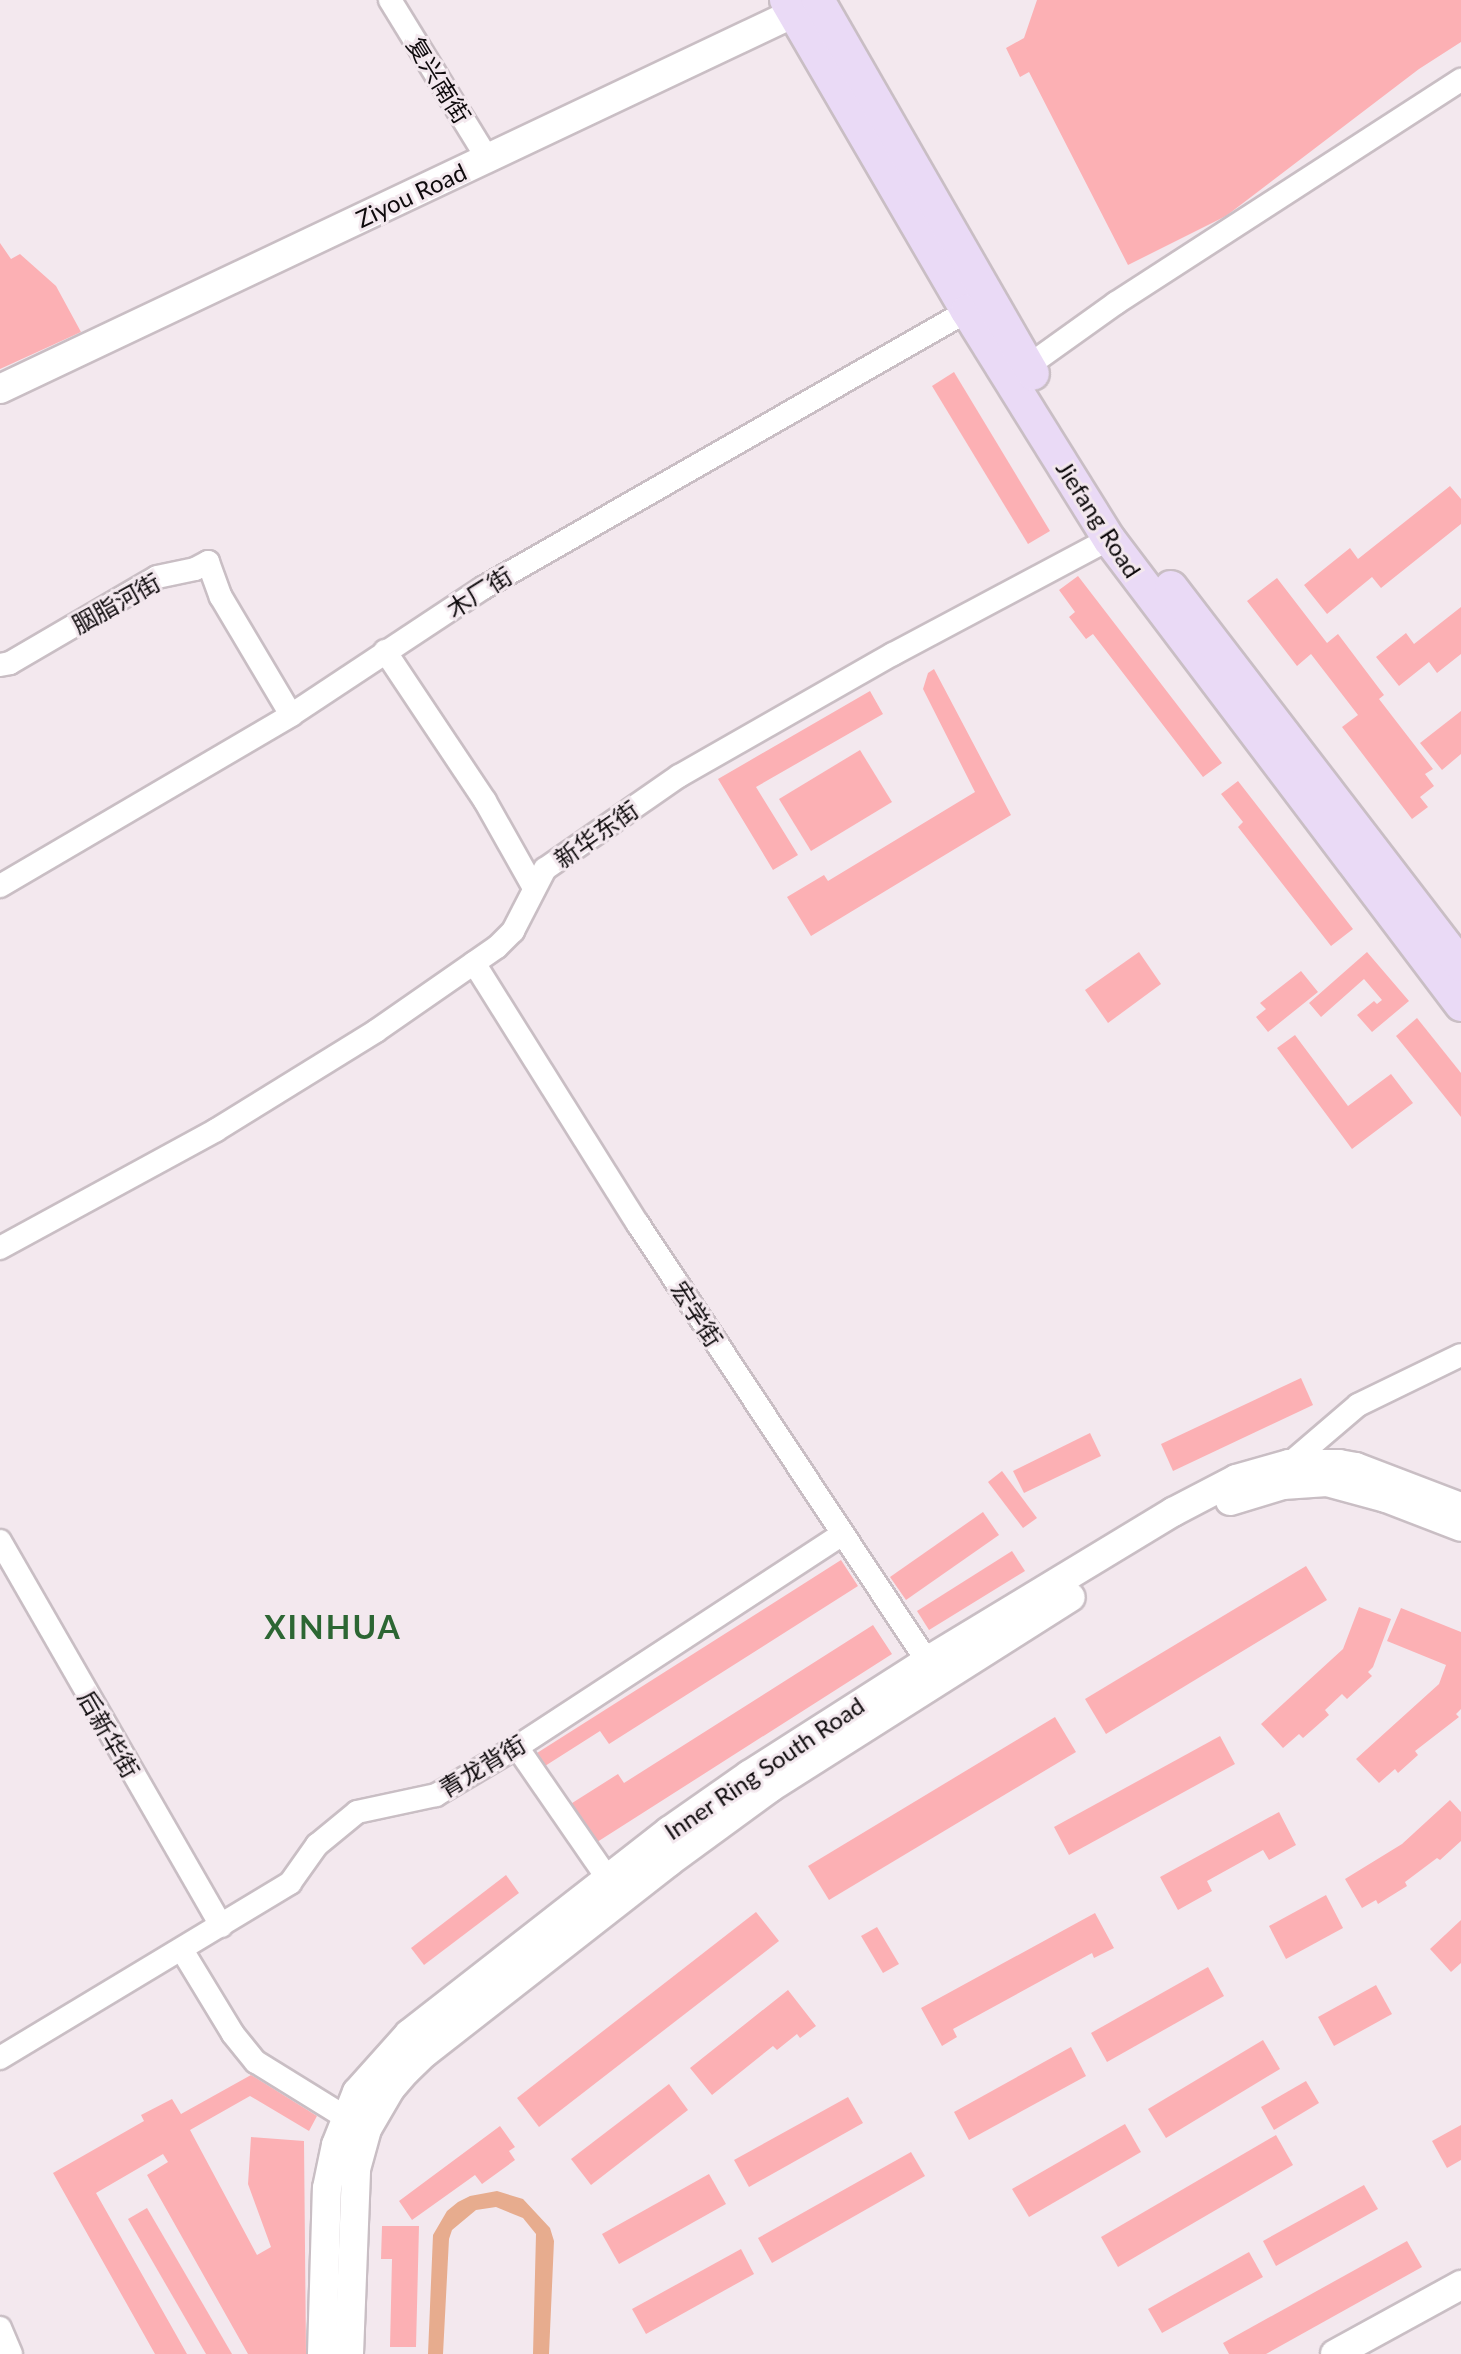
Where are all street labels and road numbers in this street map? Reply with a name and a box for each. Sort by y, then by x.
street label: 复兴南街 [401,32,477,128]
street label: Ziyou Road [351,157,471,233]
street label: Jiefang Road [1050,455,1148,583]
street label: 木厂街 [441,561,517,623]
street label: 胭脂河街 [67,567,165,639]
street label: 新华东街 [548,795,644,873]
street label: 宏学街 [665,1276,729,1352]
street label: 后新华街 [73,1685,145,1783]
street label: Inner Ring South Road [659,1690,869,1846]
street label: 青龙背街 [433,1729,531,1803]

